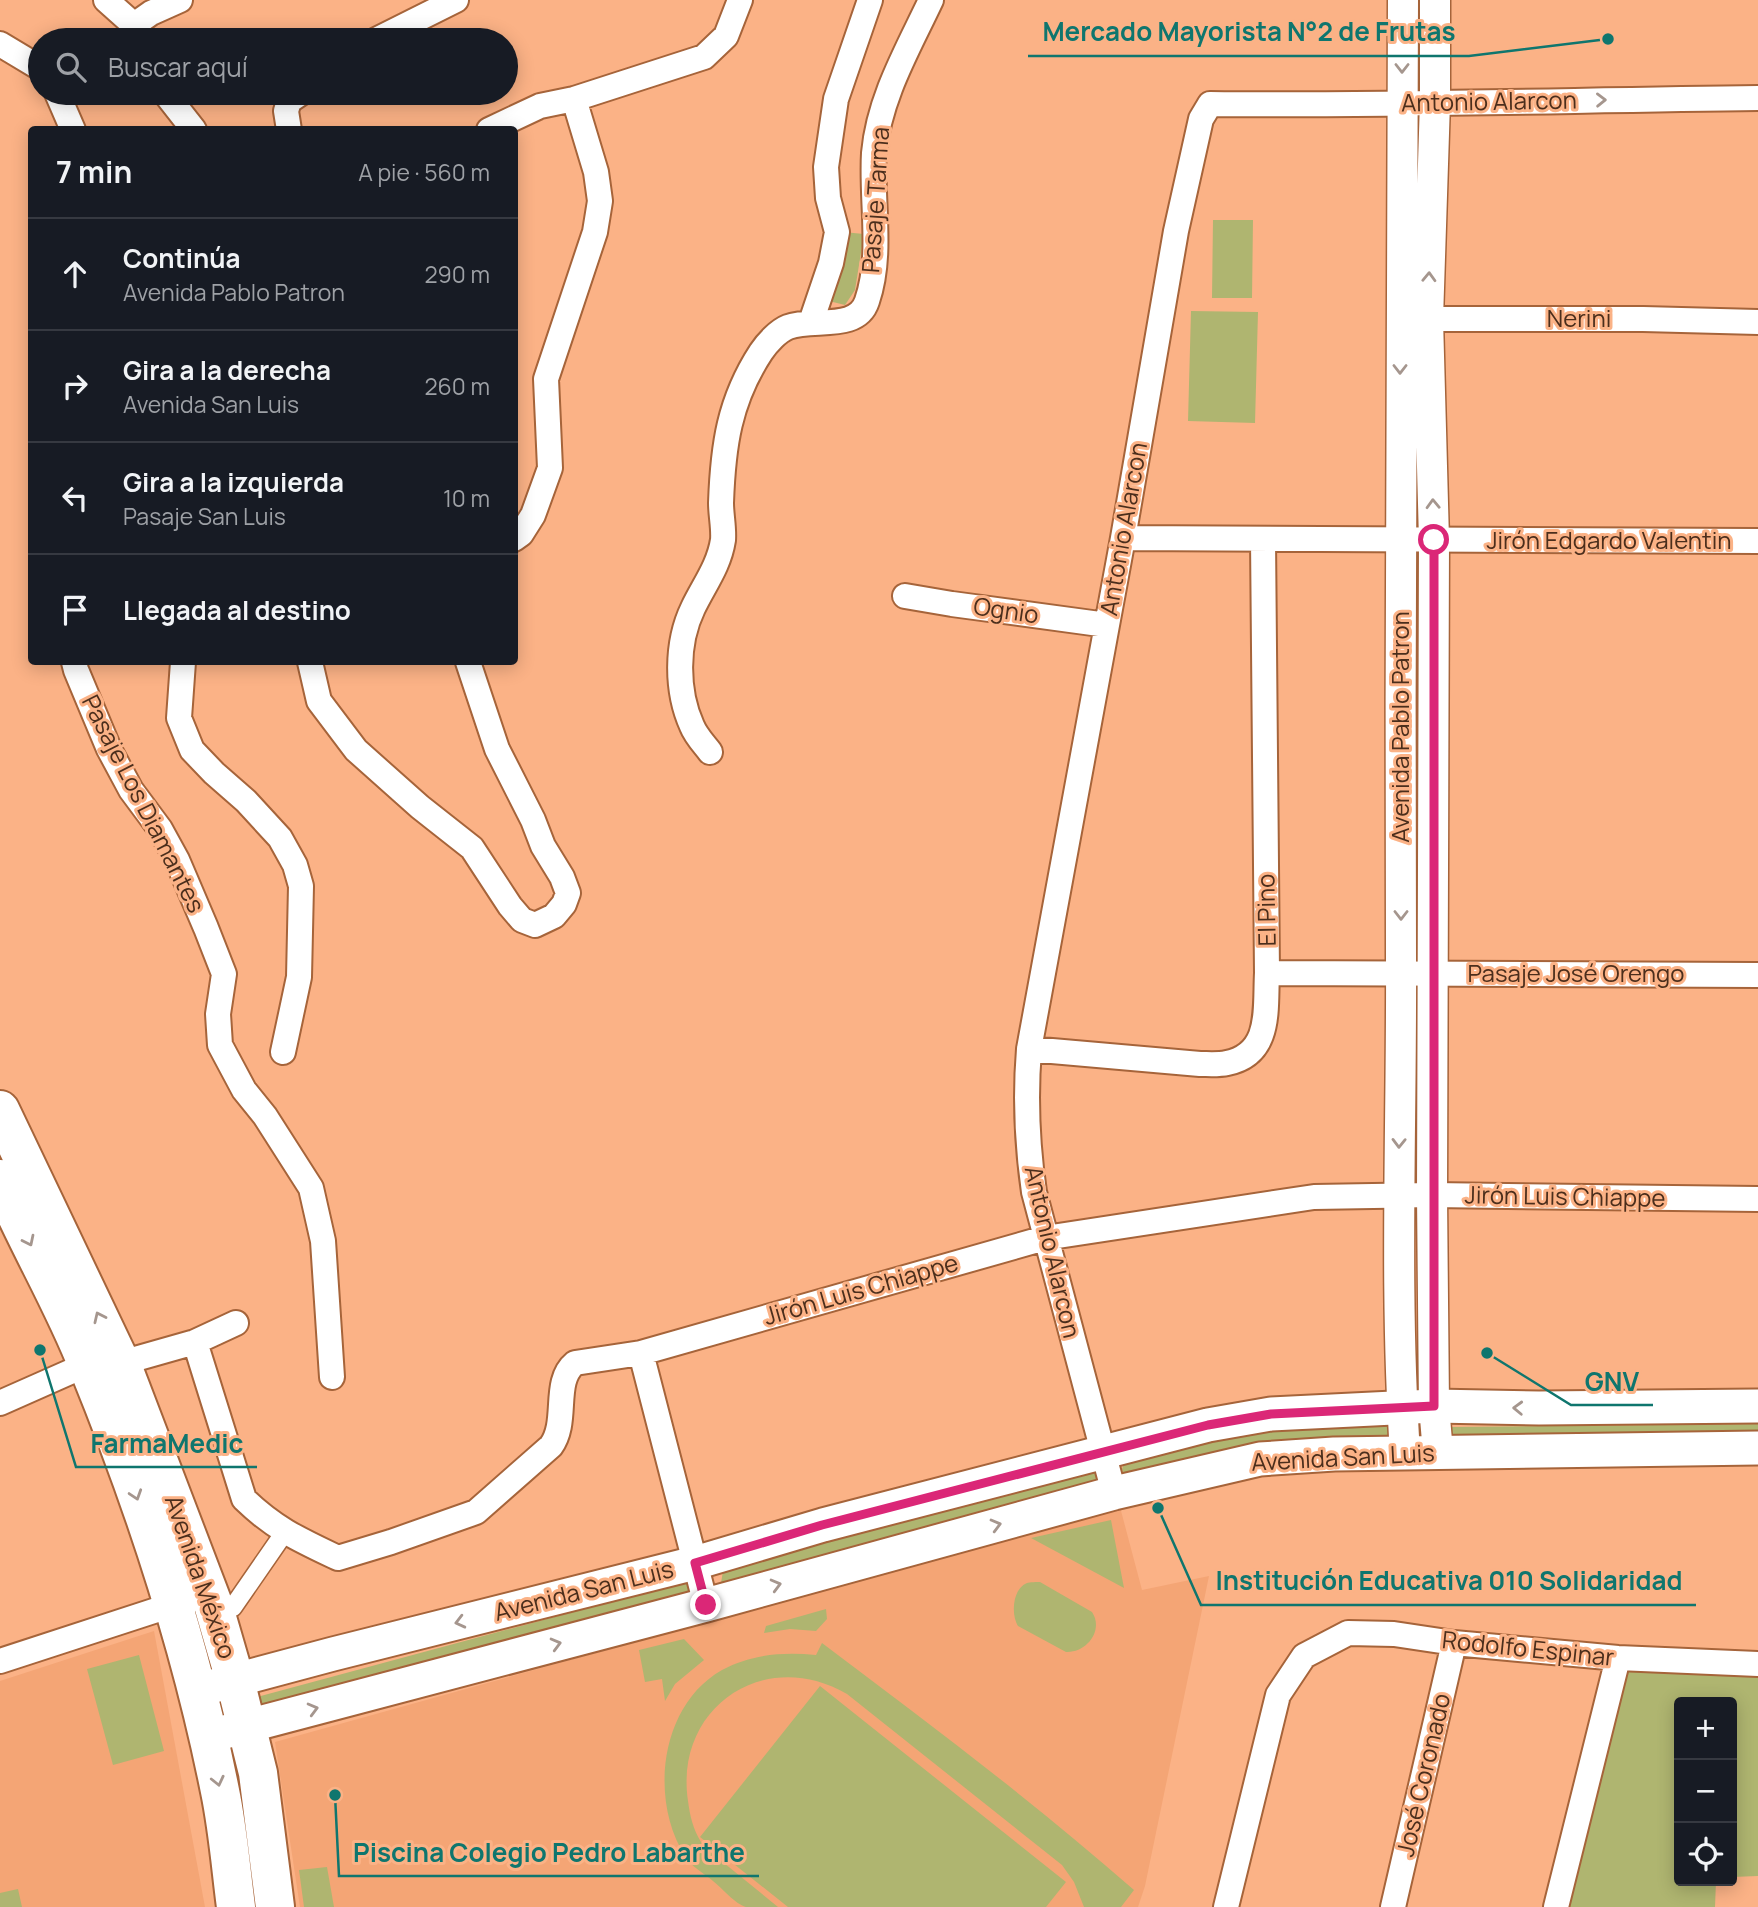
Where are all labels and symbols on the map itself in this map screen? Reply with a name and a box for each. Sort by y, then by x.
callout: Mercado Mayorista N°2 de Frutas [1028,9,1469,56]
text: Mercado Mayorista N°2 de Frutas [1042,13,1456,49]
one-way arrow [1394,63,1410,74]
street label: Antonio Alarcon [1401,82,1577,119]
one-way arrow [1597,92,1607,108]
street label: Pasaje Tarma [853,126,896,274]
one-way arrow [1421,271,1437,282]
street label: Nerini [1547,301,1611,334]
one-way arrow [1392,364,1408,375]
street label: Antonio Alarcon [1091,439,1154,618]
one-way arrow [1425,499,1440,510]
street label: Jirón Edgardo Valentin [1486,523,1732,556]
route start [1418,524,1449,555]
street label: Ognio [971,589,1041,630]
street label: Avenida Pablo Patron [1383,611,1416,843]
street label: Pasaje Los Diamantes [75,689,214,918]
street label: El Pino [1248,873,1283,947]
one-way arrow [1393,910,1409,921]
street label: Pasaje José Orengo [1468,956,1684,989]
one-way arrow [1391,1137,1406,1148]
street label: Antonio Alarcon [1018,1162,1089,1341]
street label: Jirón Luis Chiappe [1464,1177,1666,1214]
one-way arrow [21,1234,35,1246]
street label: Jirón Luis Chiappe [760,1245,962,1332]
one-way arrow [93,1312,107,1324]
callout: GNV [1571,1358,1653,1405]
text: GNV [1585,1363,1640,1399]
one-way arrow [1513,1400,1524,1415]
callout: FarmaMedic [76,1420,257,1467]
text: FarmaMedic [91,1425,244,1461]
street label: Avenida San Luis [1250,1435,1436,1478]
one-way arrow [128,1489,143,1501]
street label: Avenida México [158,1490,245,1663]
one-way arrow [989,1519,1001,1533]
street label: Avenida San Luis [491,1551,677,1628]
callout: Institución Educativa 010 Solidaridad [1201,1558,1696,1605]
text: Institución Educativa 010 Solidaridad [1216,1562,1682,1598]
one-way arrow [770,1579,782,1594]
route end [690,1589,721,1620]
one-way arrow [454,1614,466,1628]
street label: Rodolfo Espinar [1441,1622,1616,1673]
one-way arrow [550,1638,562,1652]
street label: José Coronado [1388,1690,1457,1860]
one-way arrow [307,1703,319,1717]
one-way arrow [209,1775,224,1787]
callout: Piscina Colegio Pedro Labarthe [339,1829,759,1876]
text: Piscina Colegio Pedro Labarthe [353,1834,745,1870]

